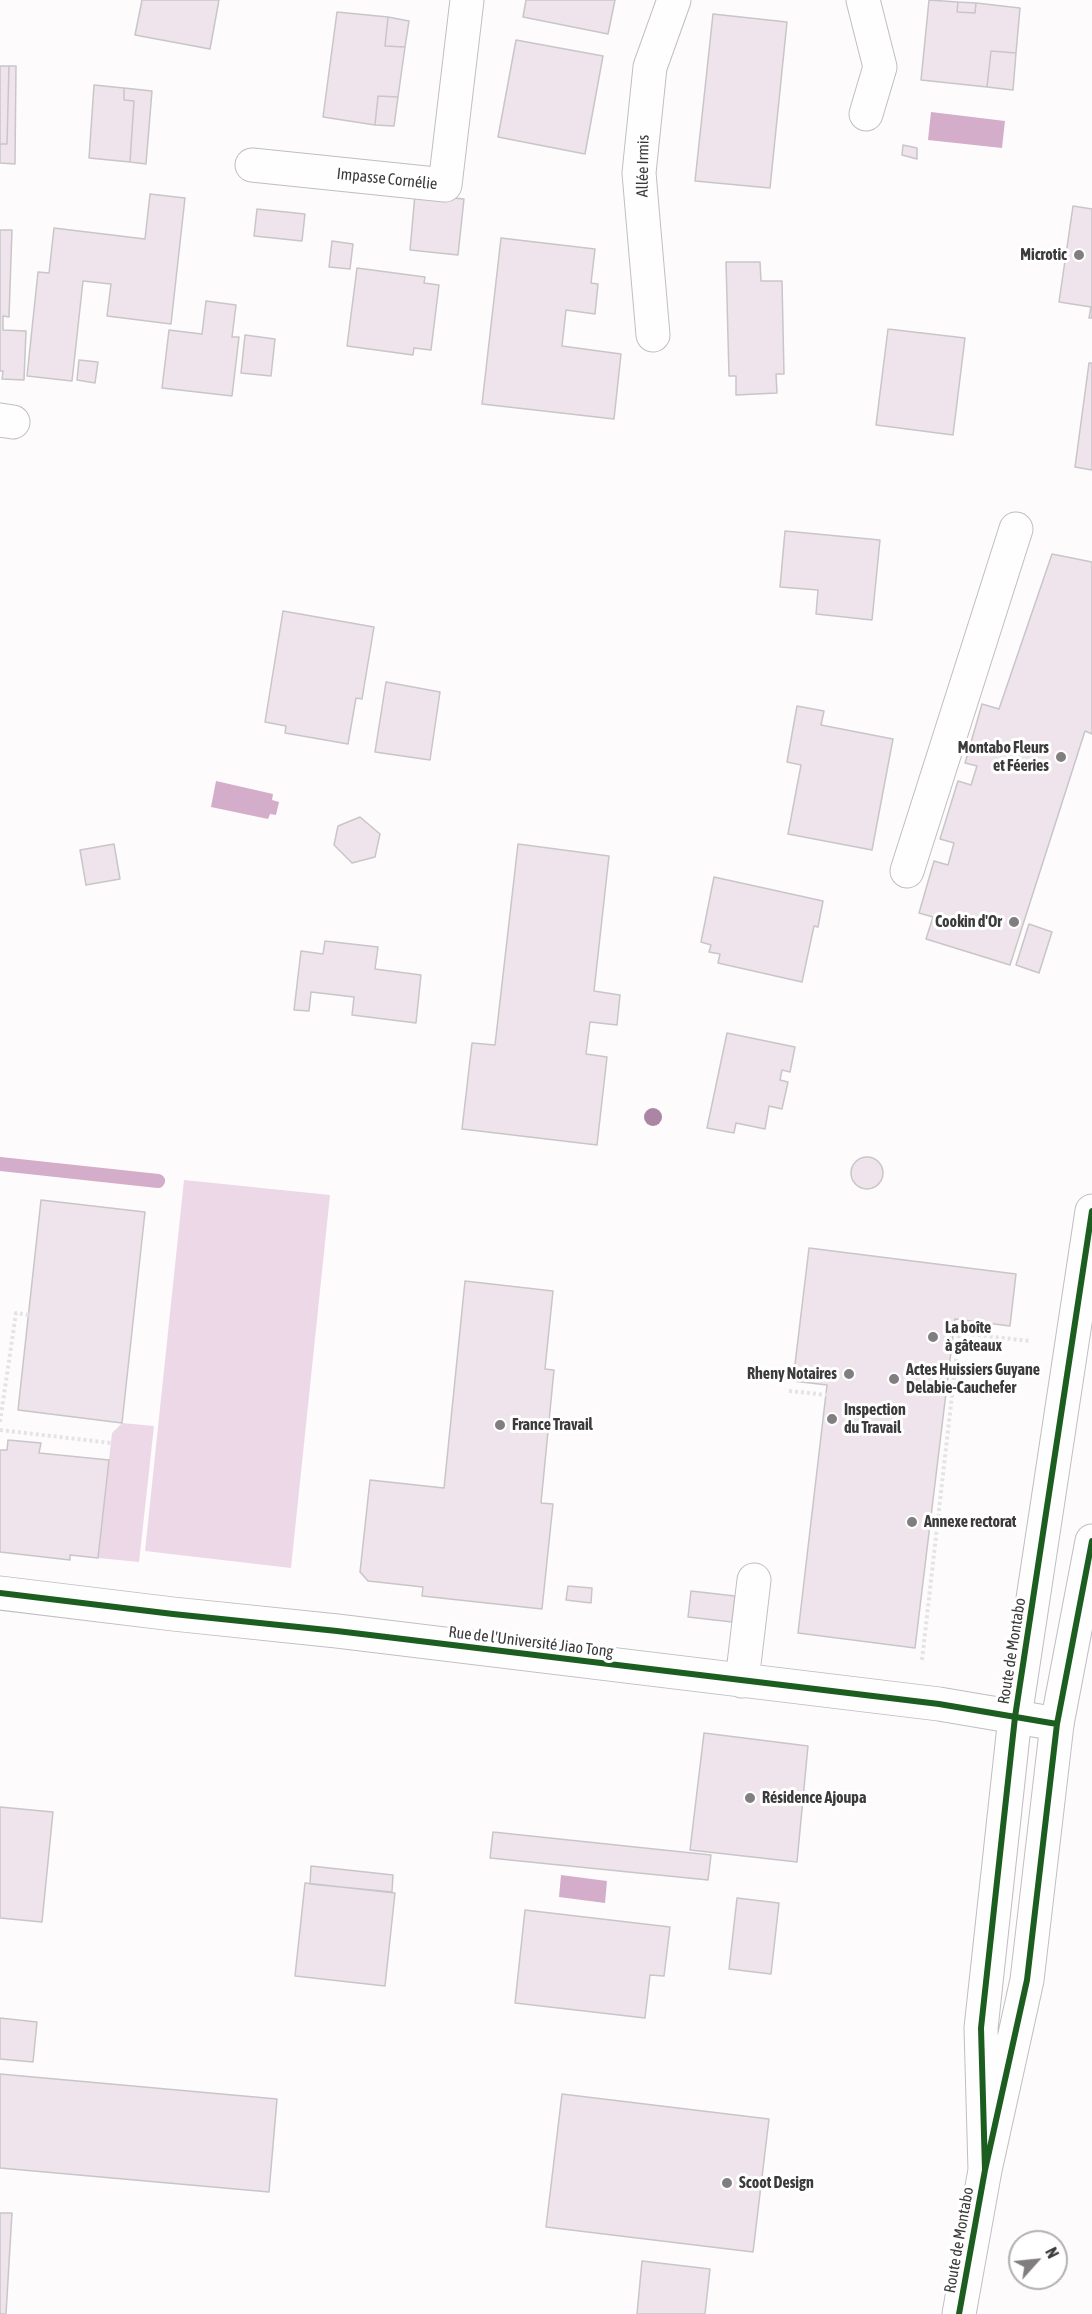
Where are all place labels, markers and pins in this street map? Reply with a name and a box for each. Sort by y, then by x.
place label: Microtic [1020,245,1067,265]
marker: Microtic [1072,248,1086,262]
place label: Montabo Fleurs et Féeries [958,738,1049,776]
marker: Montabo Fleurs et Féeries [1054,750,1068,764]
place label: Cookin d'Or [935,912,1002,932]
marker: Cookin d'Or [1007,915,1021,929]
place label: La boîte à gâteaux [945,1318,1002,1356]
marker: La boîte à gâteaux [926,1330,940,1344]
place label: Actes Huissiers Guyane Delabie-Cauchefer [906,1360,1040,1398]
place label: Rheny Notaires [747,1364,837,1384]
marker: Rheny Notaires [842,1367,856,1381]
marker: Actes Huissiers Guyane Delabie-Cauchefer [887,1372,901,1386]
place label: Inspection du Travail [844,1400,906,1438]
marker: Inspection du Travail [825,1412,839,1426]
place label: France Travail [512,1415,593,1435]
marker: France Travail [493,1418,507,1432]
place label: Annexe rectorat [924,1512,1016,1532]
marker: Annexe rectorat [905,1515,919,1529]
place label: Résidence Ajoupa [762,1788,866,1808]
marker: Résidence Ajoupa [743,1791,757,1805]
place label: Scoot Design [739,2173,814,2193]
marker: Scoot Design [720,2176,734,2190]

